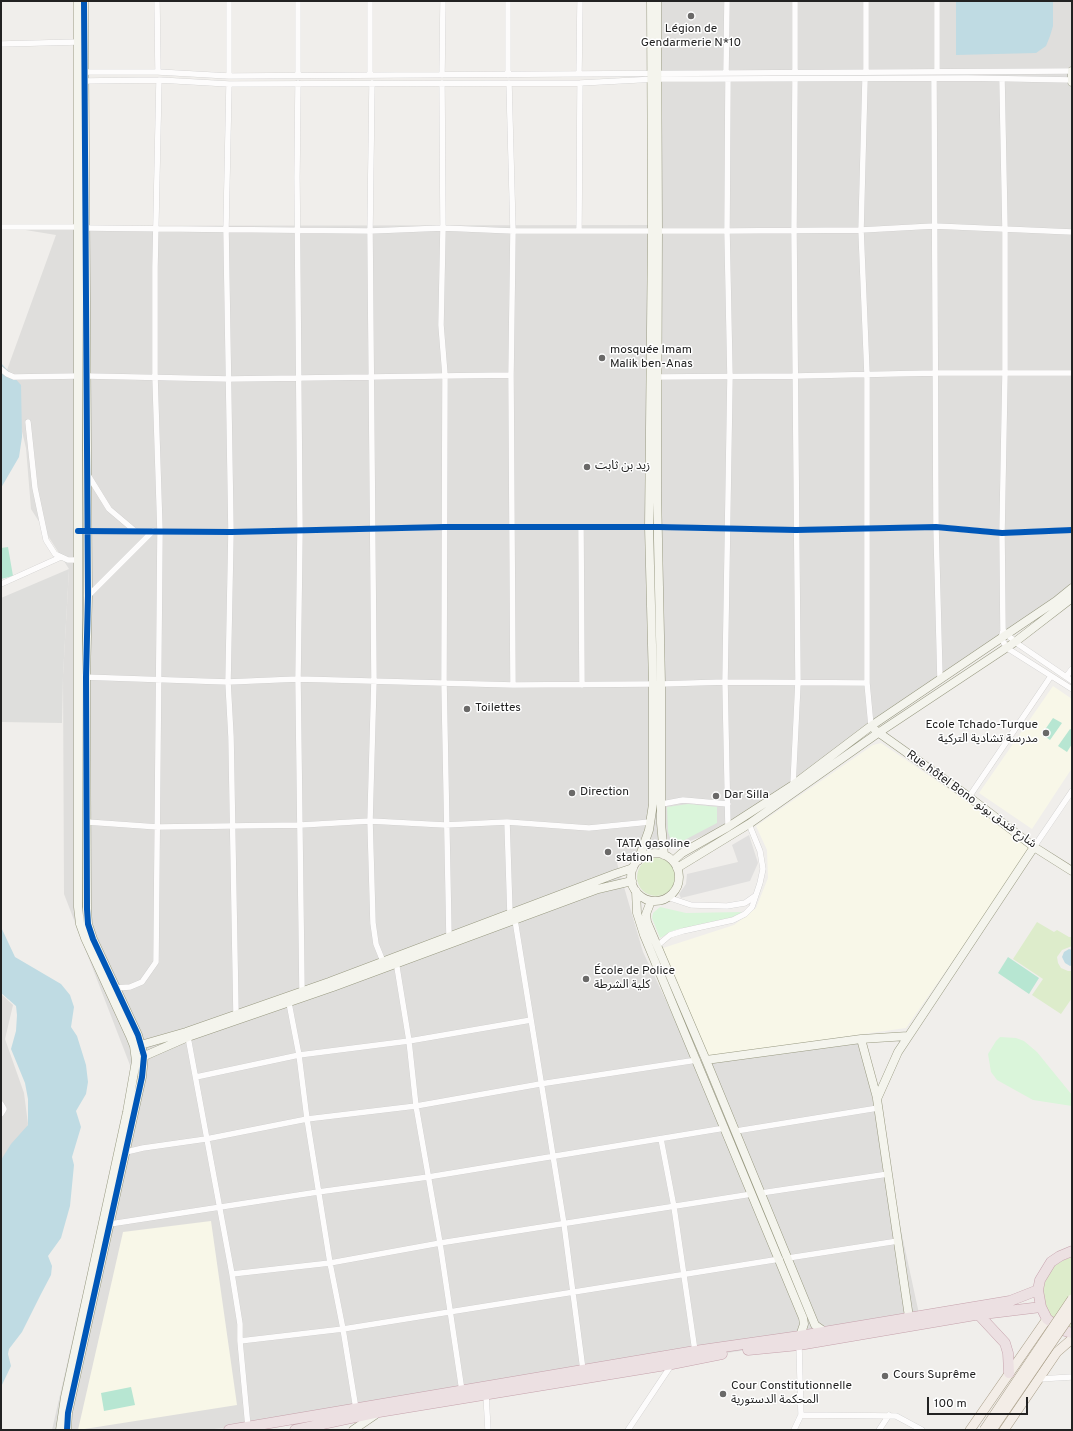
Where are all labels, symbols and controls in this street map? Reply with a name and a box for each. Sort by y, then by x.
marker: Légion de Gendarmerie N*10 [686,11,696,21]
place label: Légion de Gendarmerie N*10 [641,23,741,51]
place label: mosquée Imam Malik ben-Anas [610,344,693,372]
marker: mosquée Imam Malik ben-Anas [597,353,607,363]
place label: زيد بن ثابت [595,460,650,474]
marker: زيد بن ثابت [582,462,592,472]
place label: Toilettes [475,702,521,716]
marker: Toilettes [462,704,472,714]
place label: Ecole Tchado-Turque مدرسة تشادية التركية [925,719,1038,747]
marker: Ecole Tchado-Turque مدرسة تشادية التركية [1041,728,1051,738]
street label: Rue hôtel Bono شارع فندق بونو [903,748,1039,852]
place label: Direction [580,786,629,800]
marker: Direction [567,788,577,798]
place label: Dar Silla [724,789,769,803]
marker: Dar Silla [711,791,721,801]
place label: TATA gasoline station [616,838,690,866]
marker: TATA gasoline station [603,847,613,857]
place label: École de Police كلية الشرطة [594,965,675,993]
marker: École de Police كلية الشرطة [581,974,591,984]
place label: Cours Suprême [893,1369,976,1383]
marker: Cours Suprême [880,1371,890,1381]
place label: Cour Constitutionnelle المحكمة الدستورية [731,1380,852,1408]
marker: Cour Constitutionnelle المحكمة الدستورية [718,1389,728,1399]
scale bar [929,1389,1030,1415]
text: 100 m [934,1396,967,1412]

